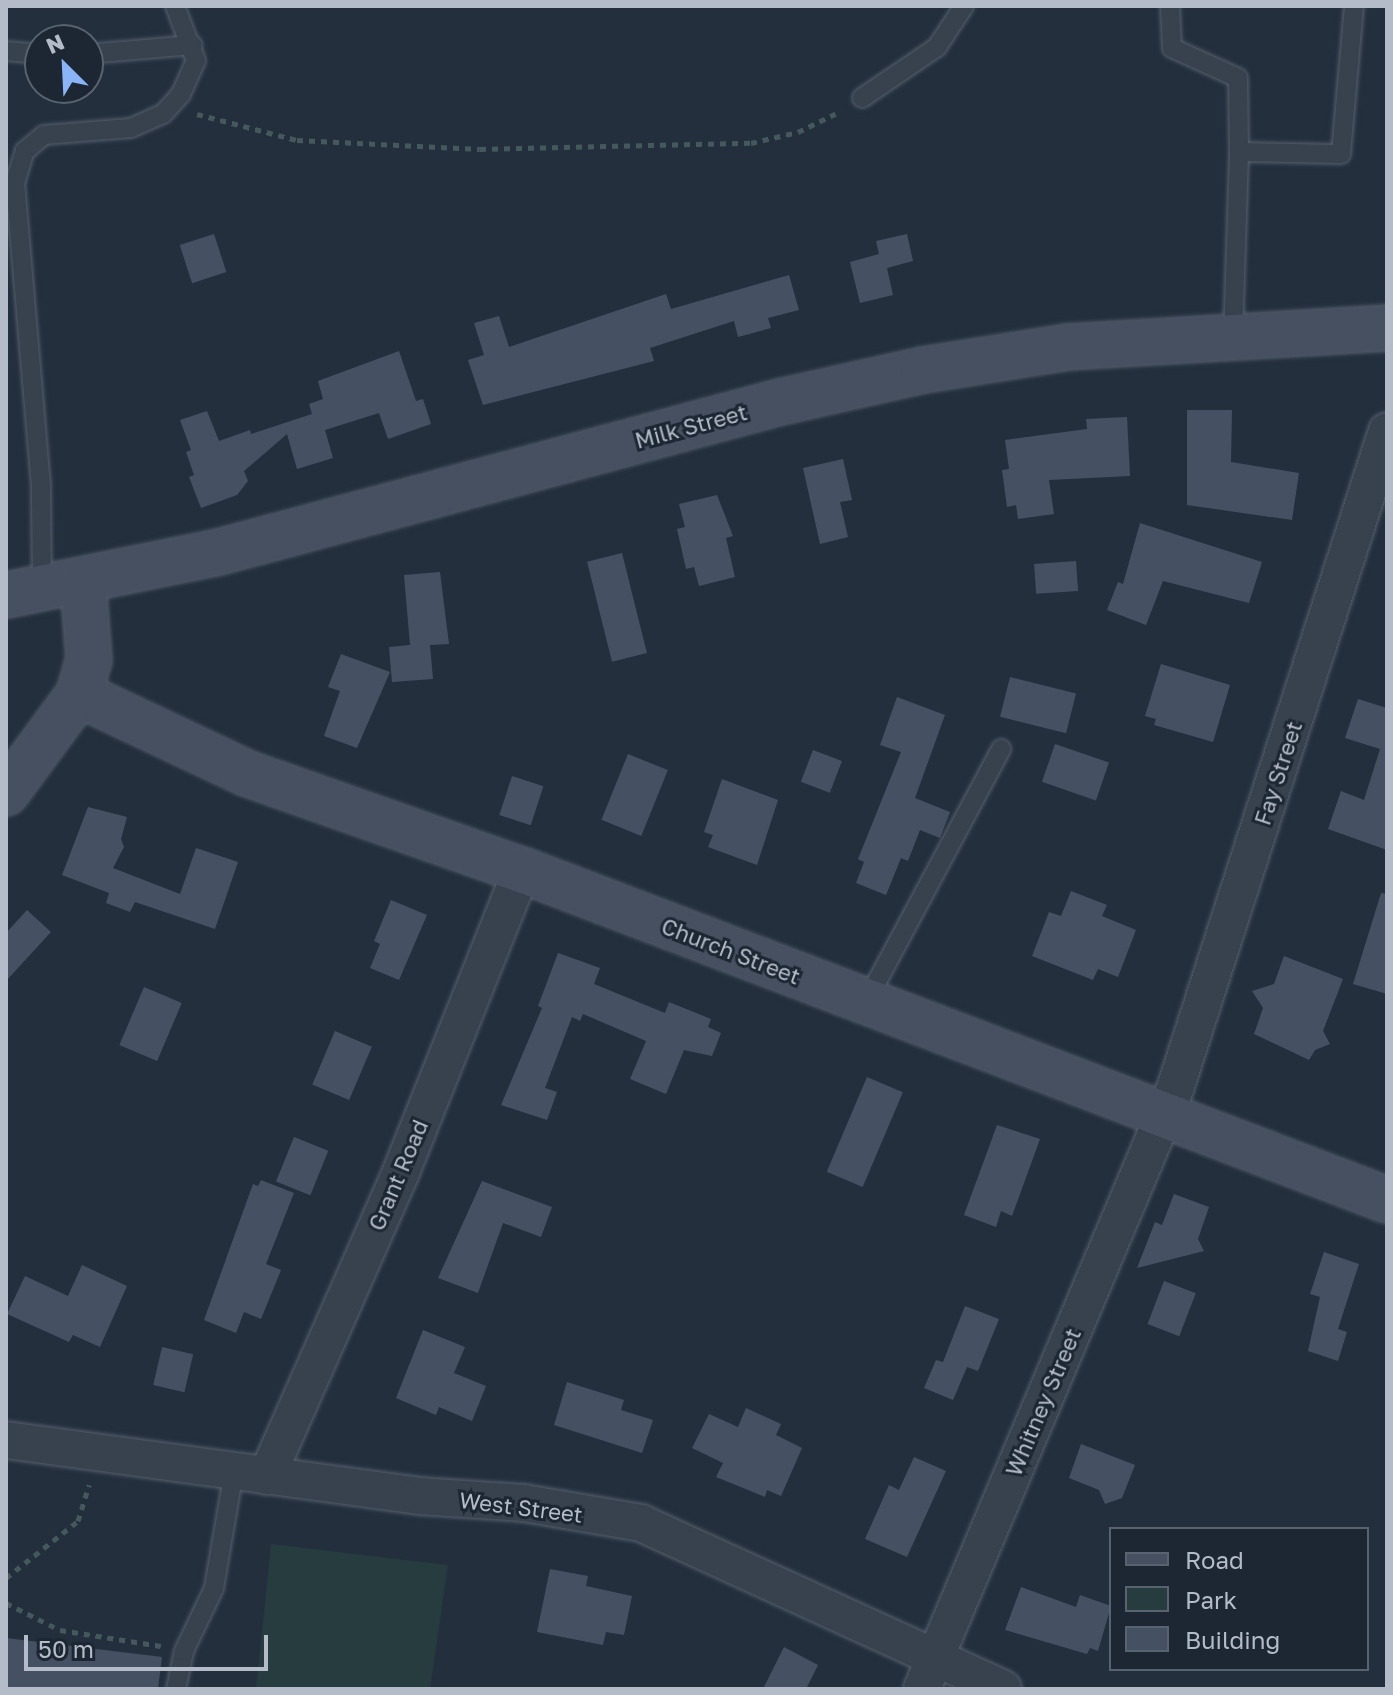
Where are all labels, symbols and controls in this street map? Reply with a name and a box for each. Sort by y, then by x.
north arrow [24,24,104,104]
text: N [42,28,68,59]
street label: Milk Street [632,398,750,454]
street label: Fay Street [1249,718,1307,828]
street label: Church Street [658,912,804,990]
street label: Grant Road [363,1116,433,1234]
street label: Whitney Street [1000,1324,1086,1480]
street label: West Street [458,1486,584,1528]
legend [1109,1527,1369,1671]
text: Road [1185,1545,1244,1574]
text: Park [1185,1585,1237,1614]
scale bar [28,1619,272,1669]
text: Building [1185,1625,1280,1654]
text: 50 m [38,1634,94,1663]

